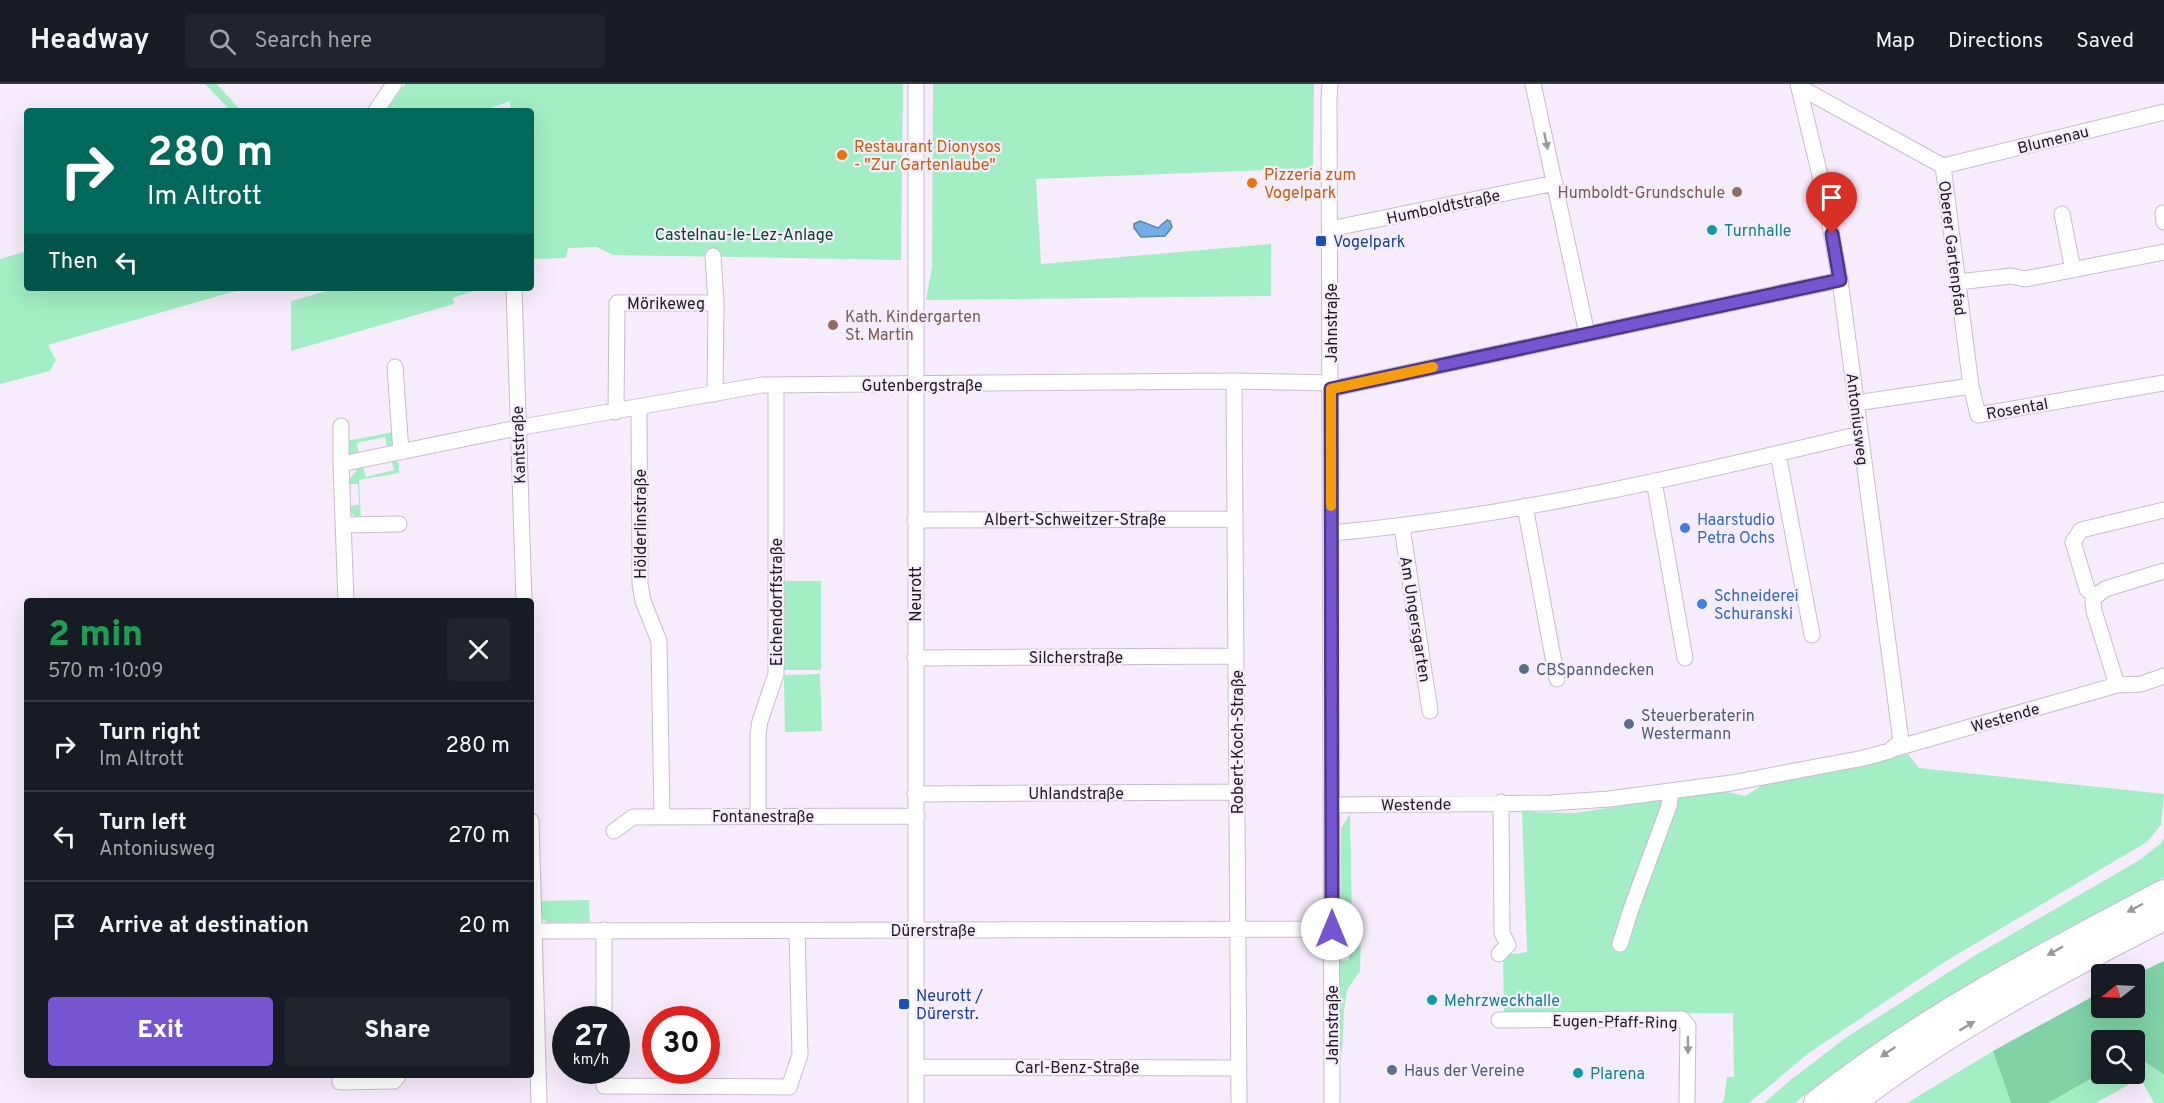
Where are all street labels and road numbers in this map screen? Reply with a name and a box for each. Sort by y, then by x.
street label: Blumenau [2016,122,2091,159]
street label: Oberer Gartenpfad [1933,180,1969,317]
street label: Humboldtstraße [1385,186,1502,230]
street label: Jahnstraße [1323,283,1343,363]
street label: Mörikeweg [627,295,705,315]
street label: Antoniusweg [1840,372,1872,467]
street label: Gutenbergstraße [861,377,983,397]
street label: Rosental [1985,395,2050,425]
street label: Kantstraße [509,406,531,484]
street label: Hölderlinstraße [632,469,652,579]
street label: Albert-Schweitzer-Straße [984,511,1166,531]
street label: Eichendorffstraße [768,538,788,666]
street label: Am Ungersgarten [1394,555,1434,684]
street label: Neurott [907,566,927,622]
street label: Silcherstraße [1029,649,1123,669]
street label: Robert-Koch-Straße [1229,670,1249,814]
street label: Westende [1969,700,2042,738]
street label: Uhlandstraße [1028,785,1124,805]
street label: Westende [1381,795,1451,817]
street label: Fontanestraße [712,808,814,828]
street label: Dürerstraße [890,922,976,942]
street label: Jahnstraße [1324,985,1344,1065]
street label: Eugen-Pfaff-Ring [1552,1012,1678,1034]
street label: Carl-Benz-Straße [1015,1059,1139,1079]

